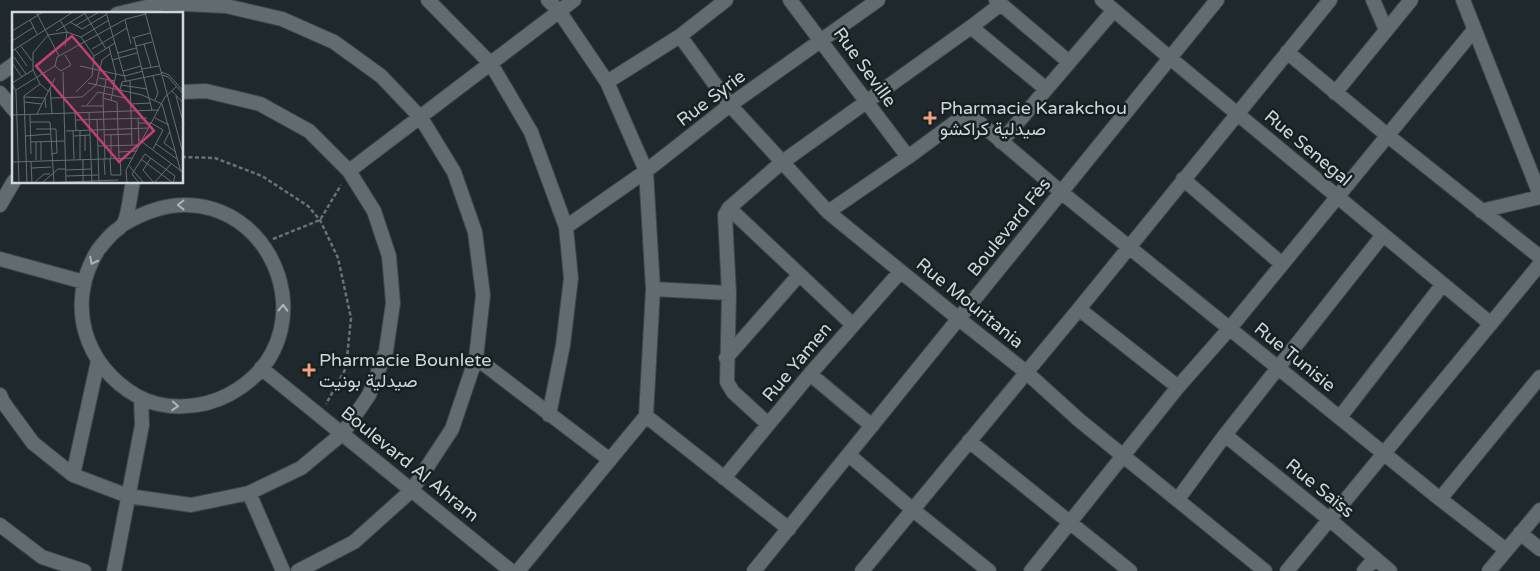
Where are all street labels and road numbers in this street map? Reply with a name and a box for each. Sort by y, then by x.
street label: Rue Seville [829,23,901,111]
street label: Rue Syrie [672,65,750,131]
street label: Rue Senegal [1260,105,1356,191]
street label: Boulevard Fès [963,173,1055,281]
street label: Rue Mouritania [912,253,1028,353]
street label: Rue Yamen [758,318,836,406]
street label: Rue Tunisie [1250,318,1340,396]
street label: Boulevard Al Ahram [336,402,484,526]
street label: Rue Saïss [1281,454,1359,522]

